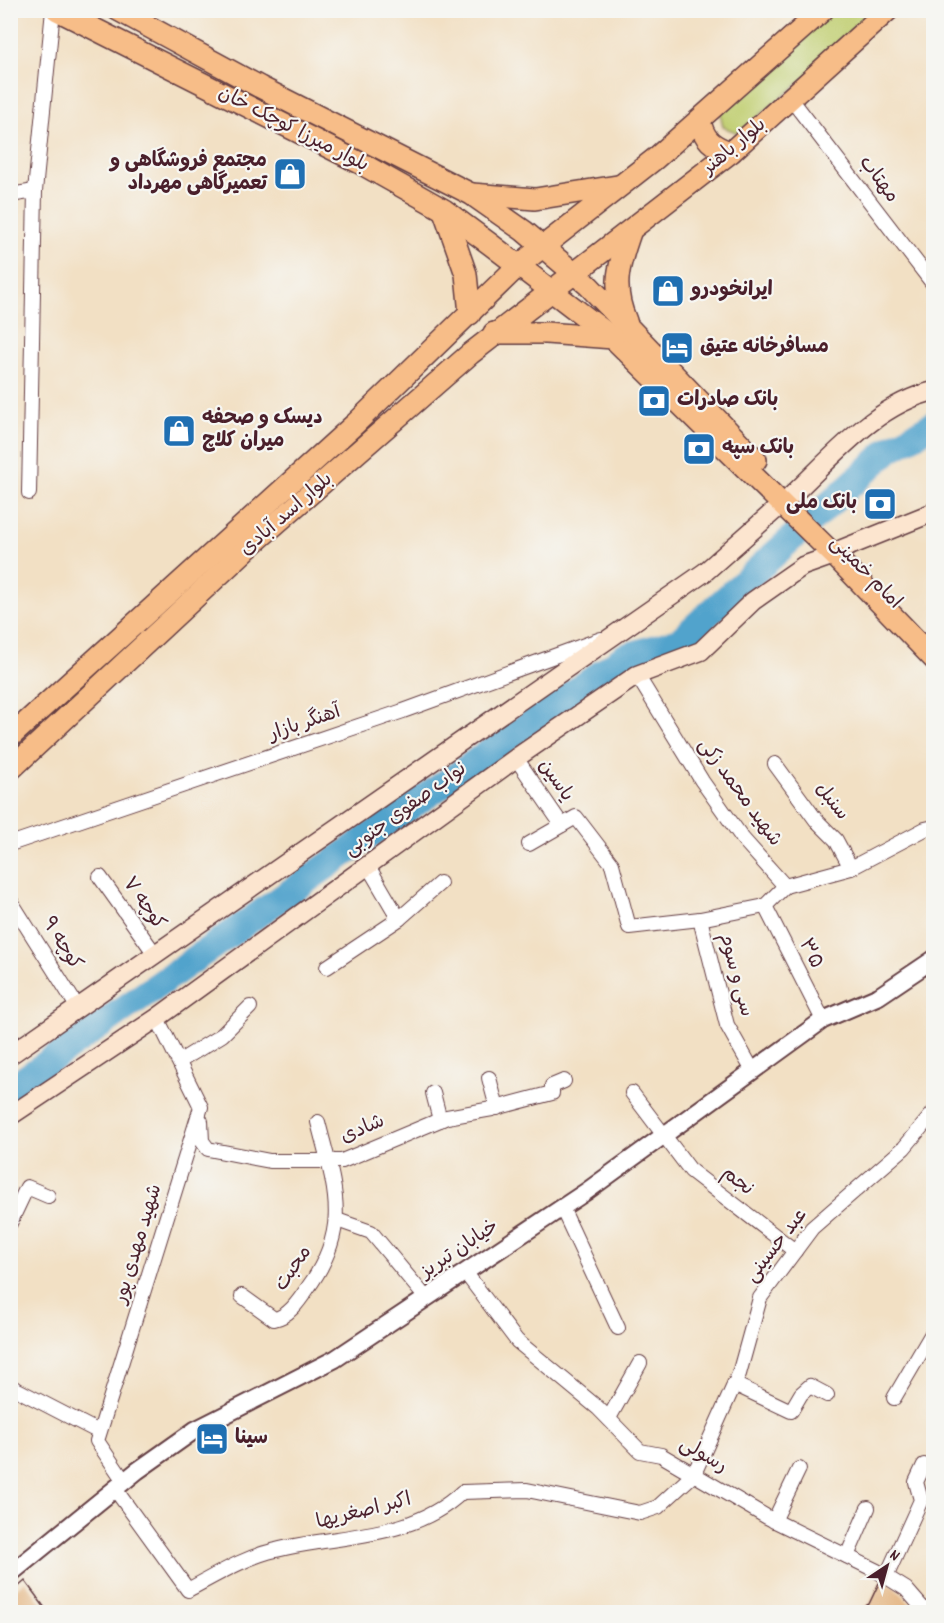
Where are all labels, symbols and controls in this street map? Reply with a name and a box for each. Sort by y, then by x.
street label: بلوار میرزا کوچک خان [213,80,373,180]
street label: بلوار باهنر [695,112,773,183]
place label: مجتمع فروشگاهی و تعمیرگاهی مهرداد [108,147,268,199]
street label: مهتاب [851,151,905,209]
shop icon: مجتمع فروشگاهی و تعمیرگاهی مهرداد [272,156,308,192]
shop icon: ایرانخودرو [650,273,686,309]
place label: ایرانخودرو [689,277,773,305]
hotel icon: مسافرخانه عتیق [659,330,695,366]
place label: مسافرخانه عتیق [700,334,829,362]
bank icon: بانک صادرات [636,383,672,419]
place label: بانک صادرات [677,387,778,415]
place label: دیسک و صحفه میران کلاچ [202,405,322,456]
shop icon: دیسک و صحفه میران کلاچ [161,413,197,449]
bank icon: بانک سپه [681,431,717,467]
place label: بانک سپه [722,435,794,463]
street label: بلوار اسد آبادی [234,467,340,563]
bank icon: بانک ملی [862,486,898,522]
place label: بانک ملی [786,490,857,518]
street label: امام خمینی [822,530,908,616]
street label: آهنگر بازار [263,698,346,750]
street label: شهید محمد زکی [690,733,788,853]
street label: یاسین [530,754,580,808]
street label: نواب صفوی جنوبی [339,756,473,864]
street label: سنبل [807,777,855,827]
street label: کوچه ۷ [114,872,172,936]
street label: کوچه ۹ [34,912,88,976]
street label: سی و سوم [710,930,760,1020]
street label: ۳۵ [791,934,829,974]
street label: شادی [336,1108,390,1152]
street label: نجم [715,1160,759,1204]
street label: شهید مهدی پور [107,1181,170,1309]
street label: عبد حسینی [739,1203,815,1289]
street label: خیابان تبریز [413,1213,505,1288]
street label: محبت [268,1241,320,1297]
hotel icon: سینا [194,1421,230,1457]
place label: سینا [235,1425,268,1453]
street label: رسولی [674,1431,732,1481]
street label: اکبر اصغریها [313,1487,415,1537]
north arrow [857,1536,917,1596]
text: N [884,1544,904,1568]

